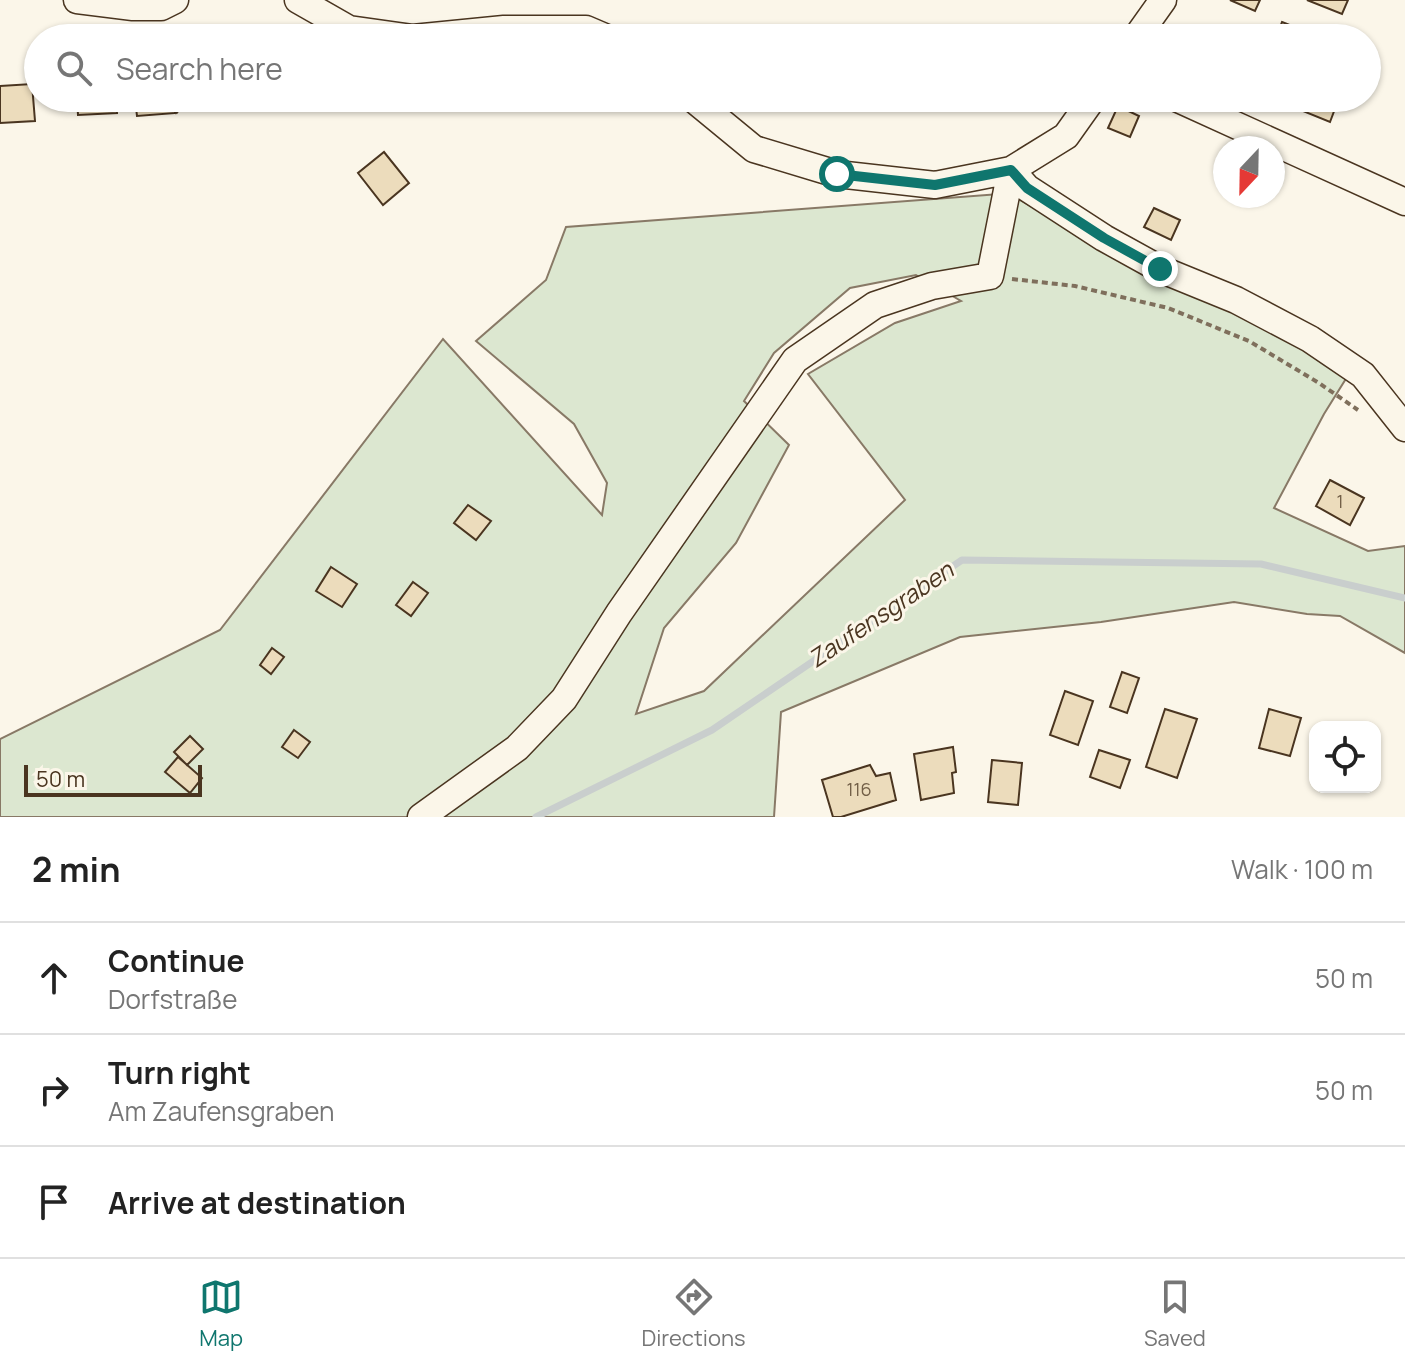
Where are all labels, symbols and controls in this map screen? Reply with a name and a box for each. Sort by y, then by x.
search box [24,24,1381,112]
icon: search [52,46,96,90]
text: Search here [116,48,283,89]
north arrow [1213,136,1285,208]
route start [819,156,855,192]
route end [1142,251,1178,287]
house number: 1 [1336,489,1344,513]
water label: Zaufensgraben [801,552,960,675]
map controls [1309,721,1381,793]
button: locate [1309,721,1381,793]
scale bar [24,761,202,797]
text: 50 m [36,764,85,794]
house number: 116 [846,777,872,801]
text: 2 min [32,846,120,892]
text: Walk · 100 m [1231,851,1373,887]
text: Continue [108,940,244,981]
icon: ahead [32,956,76,1000]
text: 50 m [1315,960,1373,996]
text: Dorfstraße [108,981,238,1017]
text: Turn right [108,1052,251,1093]
icon: right [32,1068,76,1112]
text: 50 m [1315,1072,1373,1108]
text: Am Zaufensgraben [108,1093,335,1129]
icon: arrive [32,1180,76,1224]
text: Arrive at destination [108,1182,406,1223]
tab: Map [199,1275,243,1353]
tab: Directions [641,1275,746,1353]
tab: Saved [1144,1275,1206,1353]

